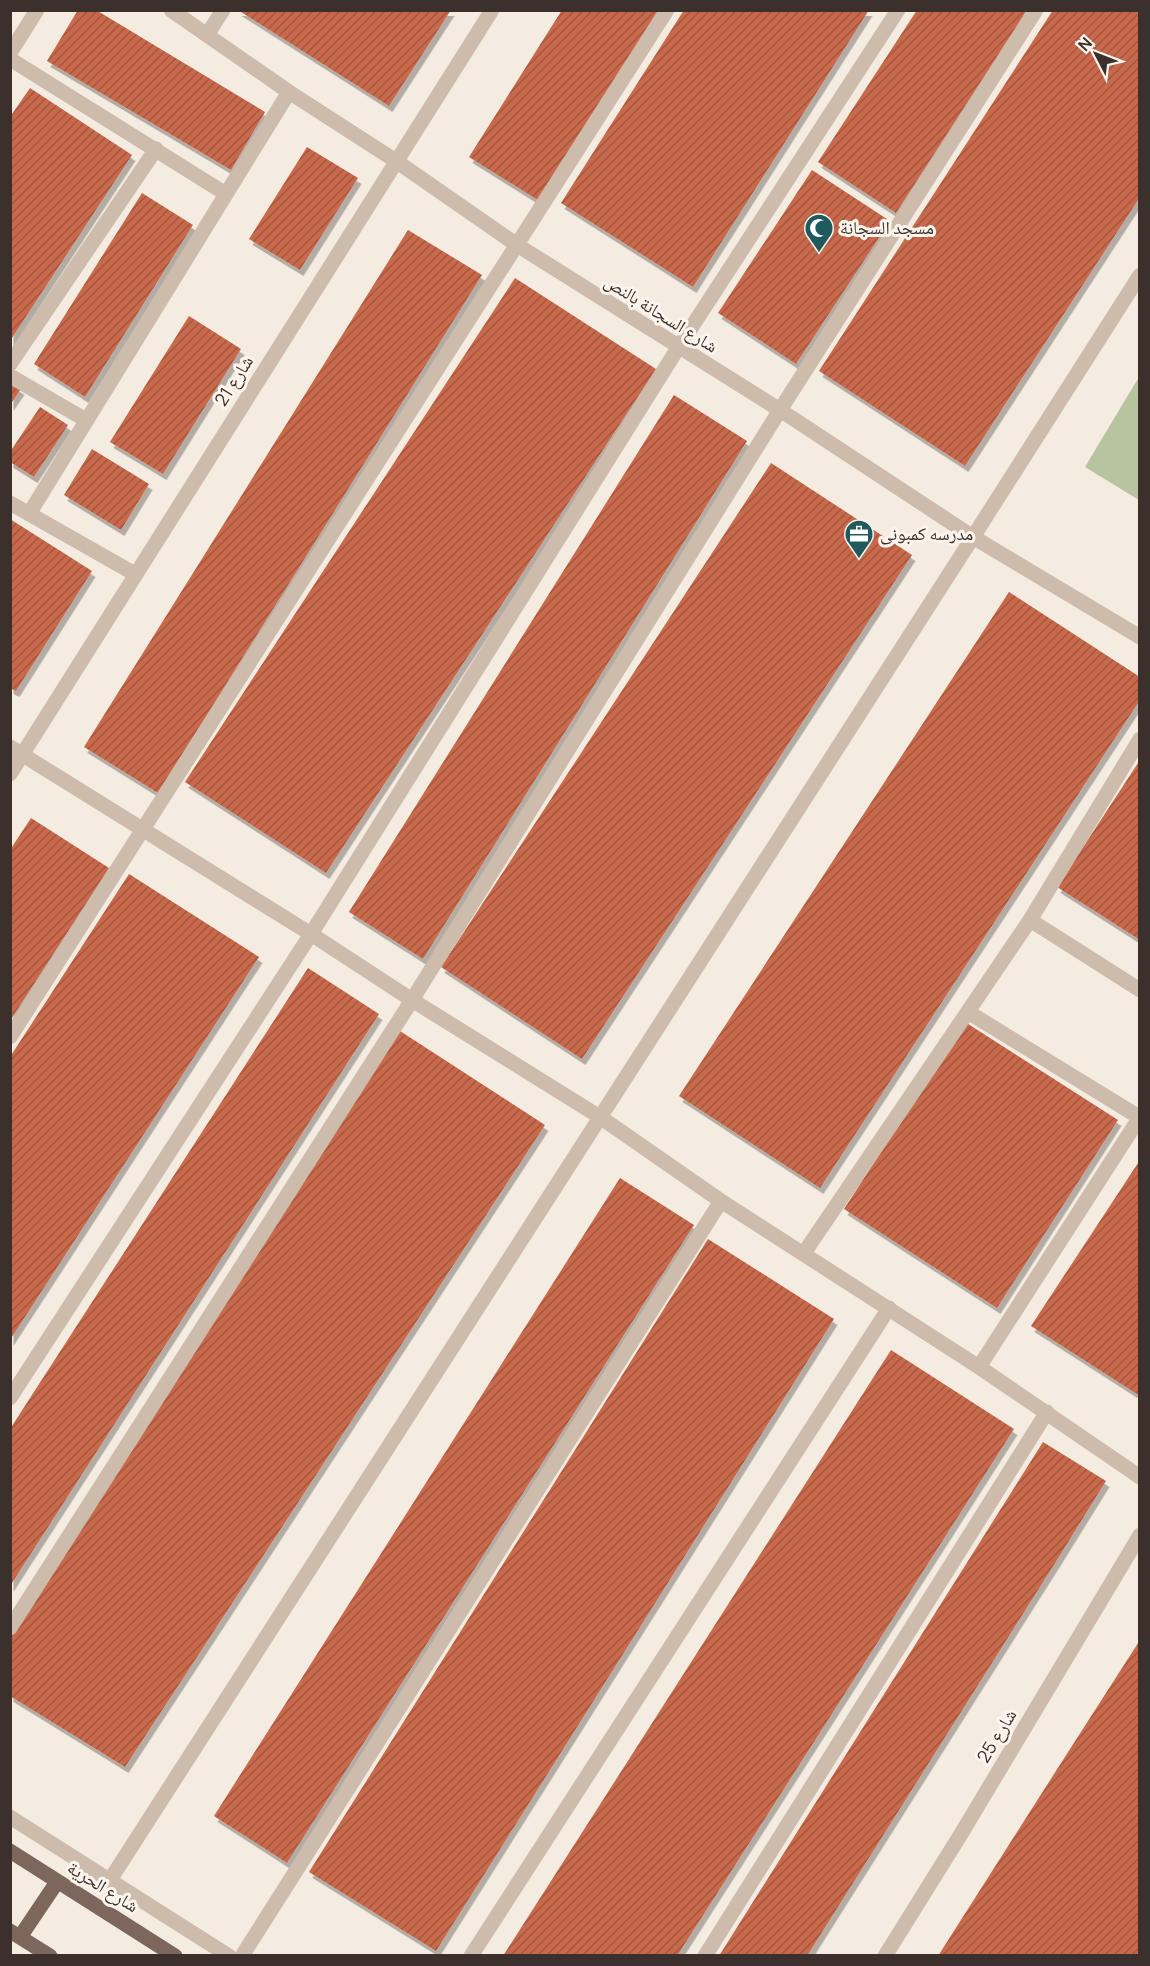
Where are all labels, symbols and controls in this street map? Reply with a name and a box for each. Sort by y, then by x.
north arrow [1066,24,1126,84]
text: N [1073,32,1097,56]
mosque icon: مسجد السجانة [803,212,835,254]
place label: مسجد السجانة [840,215,934,239]
street label: شارع السجانة بالنص [600,269,723,358]
street label: شارع 21 [208,351,258,410]
office icon: مدرسه كمبونى [843,518,875,560]
place label: مدرسه كمبونى [880,521,973,545]
street label: شارع 25 [971,1704,1021,1767]
street label: شارع الحرية [63,1855,144,1917]

